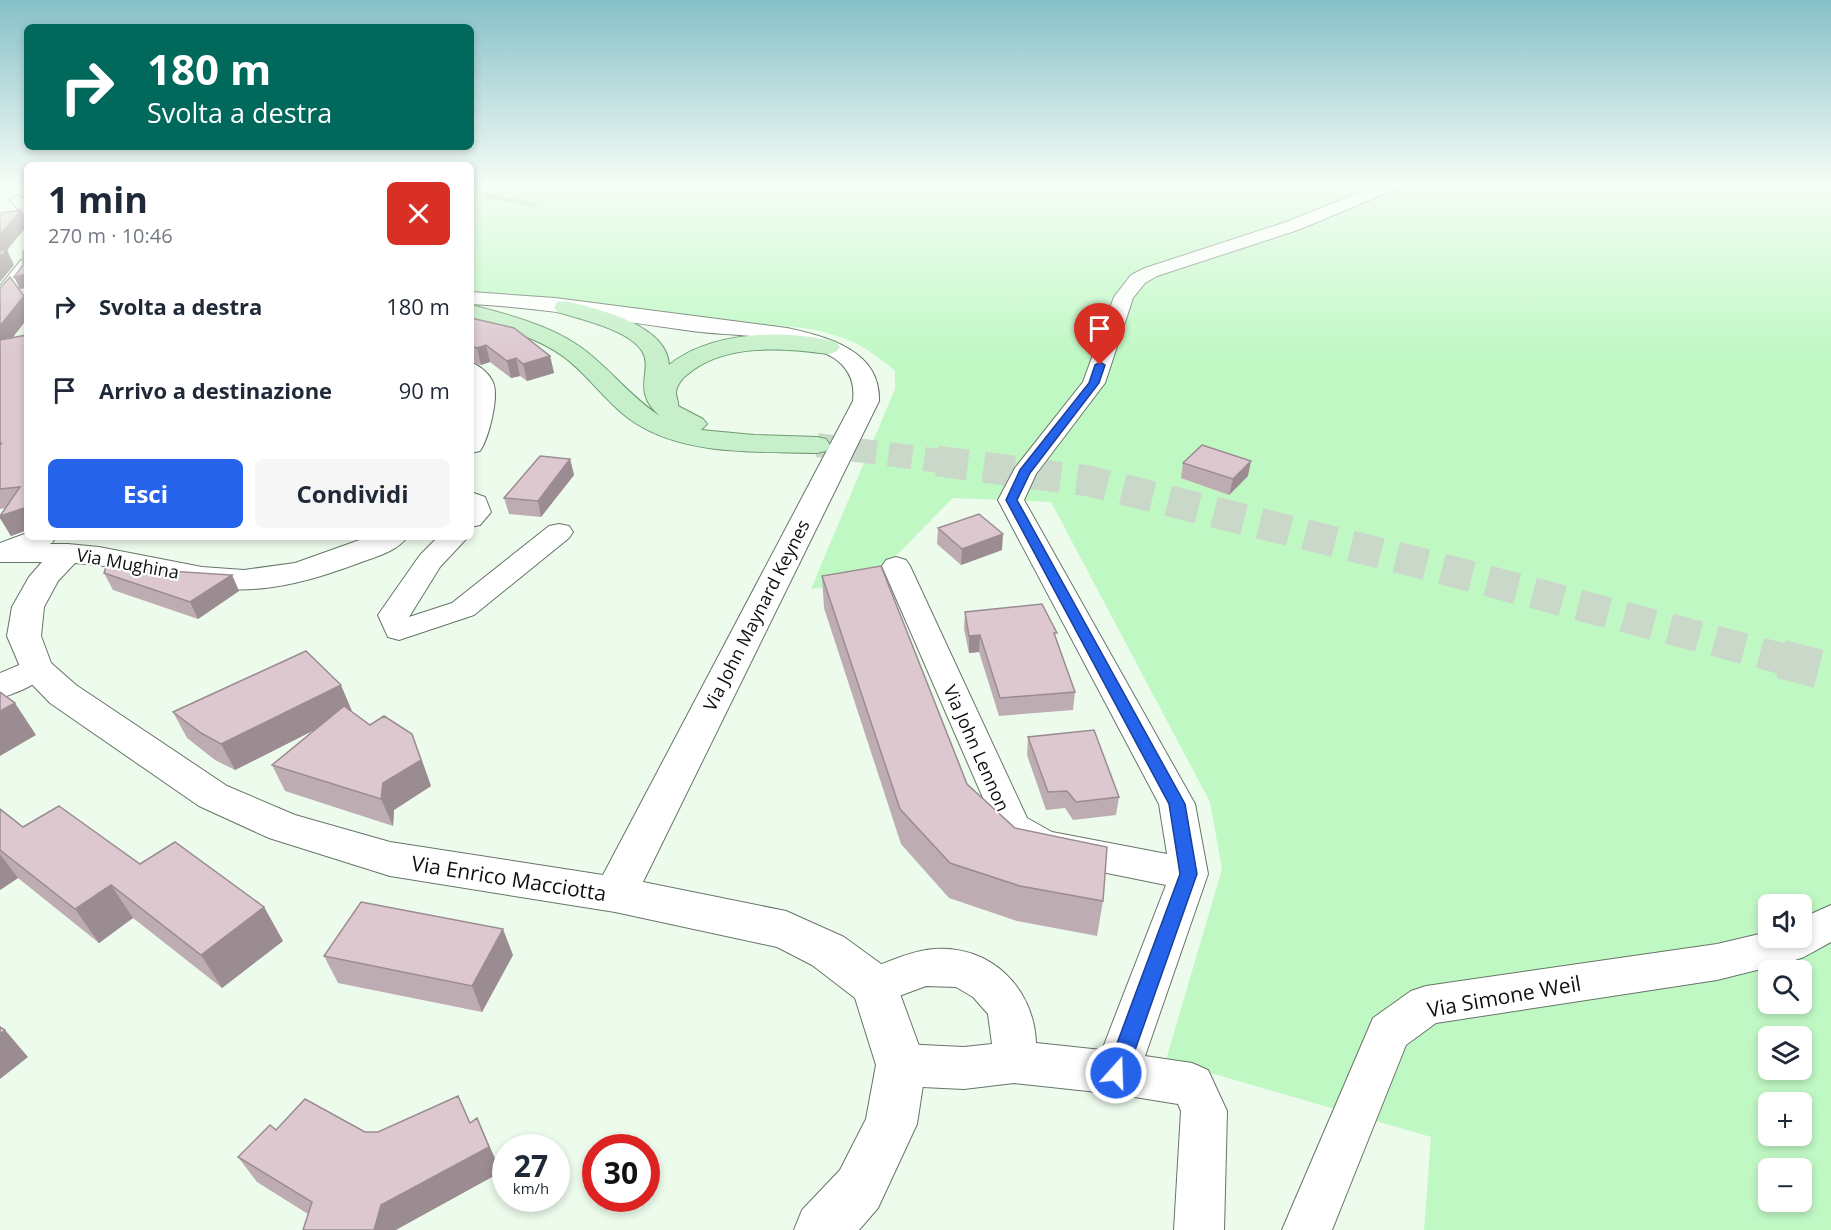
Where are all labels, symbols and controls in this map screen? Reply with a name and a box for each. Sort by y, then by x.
text: 180 m [147,40,271,97]
icon: right [48,48,126,126]
text: Svolta a destra [147,94,332,131]
text: 1 min [48,175,148,224]
button: close [387,182,450,245]
text: 270 m · 10:46 [48,222,173,249]
icon: right [48,290,81,323]
text: Svolta a destra [99,291,262,321]
text: 180 m [386,291,450,321]
pin [1074,303,1125,365]
icon: arrive [1083,312,1116,345]
icon: arrive [48,374,81,407]
text: Arrivo a destinazione [99,375,332,405]
text: 90 m [399,375,450,405]
button: Esci [48,459,243,528]
button: Condividi [255,459,450,528]
street label: Via John Maynard Keynes [697,515,815,715]
street label: Via Mughina [75,542,181,584]
street label: Via John Lennon [938,681,1016,815]
street label: Via Enrico Macciotta [410,849,608,907]
map controls [1758,894,1812,1212]
button: sound [1758,894,1812,948]
button: search [1758,960,1812,1014]
street label: Via Simone Weil [1425,969,1583,1023]
button: layers [1758,1026,1812,1080]
position arrow [1084,1041,1148,1105]
button: + [1758,1092,1812,1146]
speed limit sign: 30 [582,1134,660,1212]
text: 27 [514,1145,548,1186]
button: − [1758,1158,1812,1212]
text: km/h [513,1178,549,1198]

